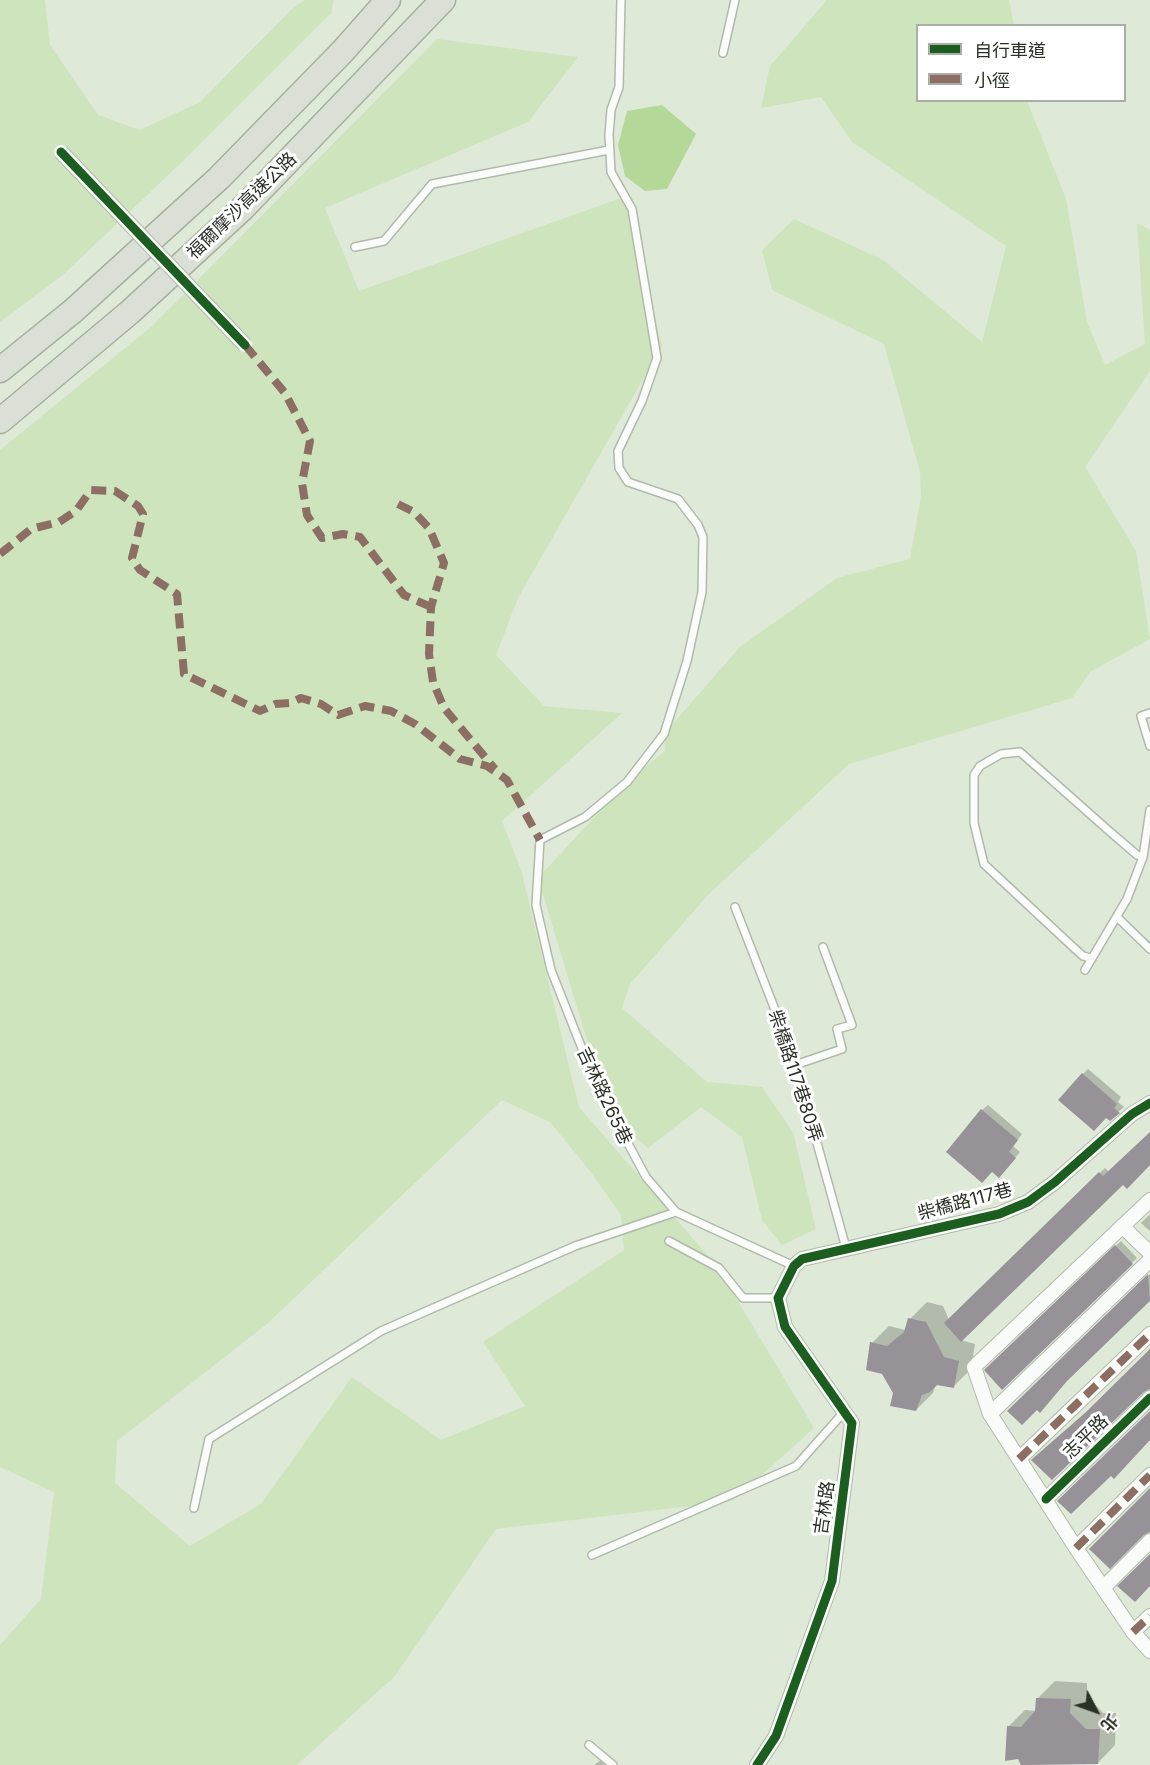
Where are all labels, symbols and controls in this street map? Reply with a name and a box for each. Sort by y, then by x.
legend [916,24,1126,102]
text: 自行車道 [974,40,1046,61]
text: 小徑 [974,70,1010,91]
street label: 福爾摩沙高速公路 [183,148,301,264]
street label: 柴橋路117巷80弄 [764,1007,826,1145]
street label: 吉林路265巷 [572,1044,636,1148]
street label: 柴橋路117巷 [915,1179,1015,1225]
street label: 志平路 [1059,1410,1113,1464]
street label: 吉林路 [811,1480,839,1536]
north arrow [1066,1681,1126,1741]
text: 北 [1097,1710,1122,1735]

